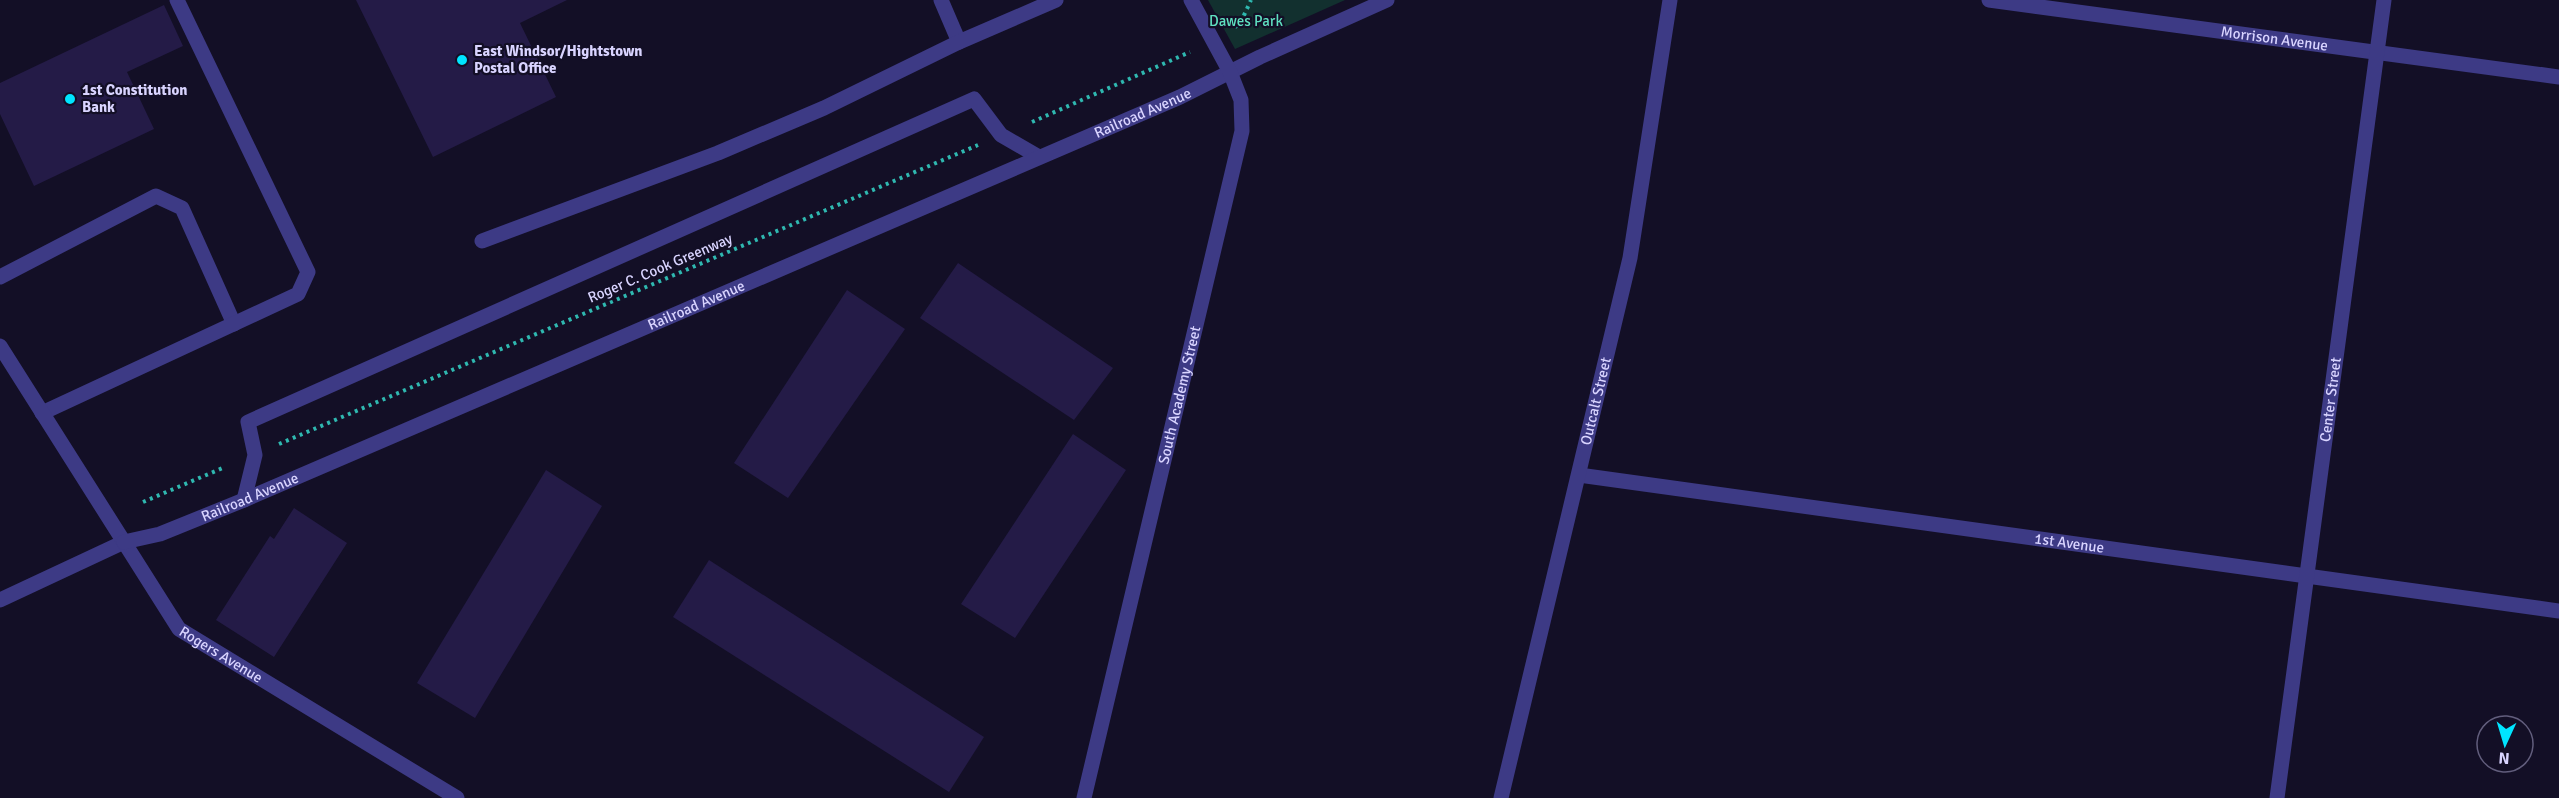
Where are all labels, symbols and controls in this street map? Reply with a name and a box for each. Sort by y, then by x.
park label: Dawes Park [1209,12,1283,30]
street label: Morrison Avenue [2220,22,2329,55]
place label: East Windsor/Hightstown Postal Office [474,42,643,77]
marker: East Windsor/Hightstown Postal Office [455,53,469,67]
place label: 1st Constitution Bank [82,81,187,116]
street label: Railroad Avenue [1091,84,1194,142]
marker: 1st Constitution Bank [63,92,77,106]
street label: Roger C. Cook Greenway [585,229,735,307]
street label: Railroad Avenue [645,276,748,334]
street label: South Academy Street [1154,324,1204,466]
street label: Outcalt Street [1577,355,1615,447]
street label: Center Street [2316,356,2345,443]
street label: Railroad Avenue [199,469,301,525]
street label: 1st Avenue [2033,529,2105,557]
street label: Rogers Avenue [176,622,266,687]
north arrow [2475,714,2535,774]
text: N [2498,748,2510,768]

